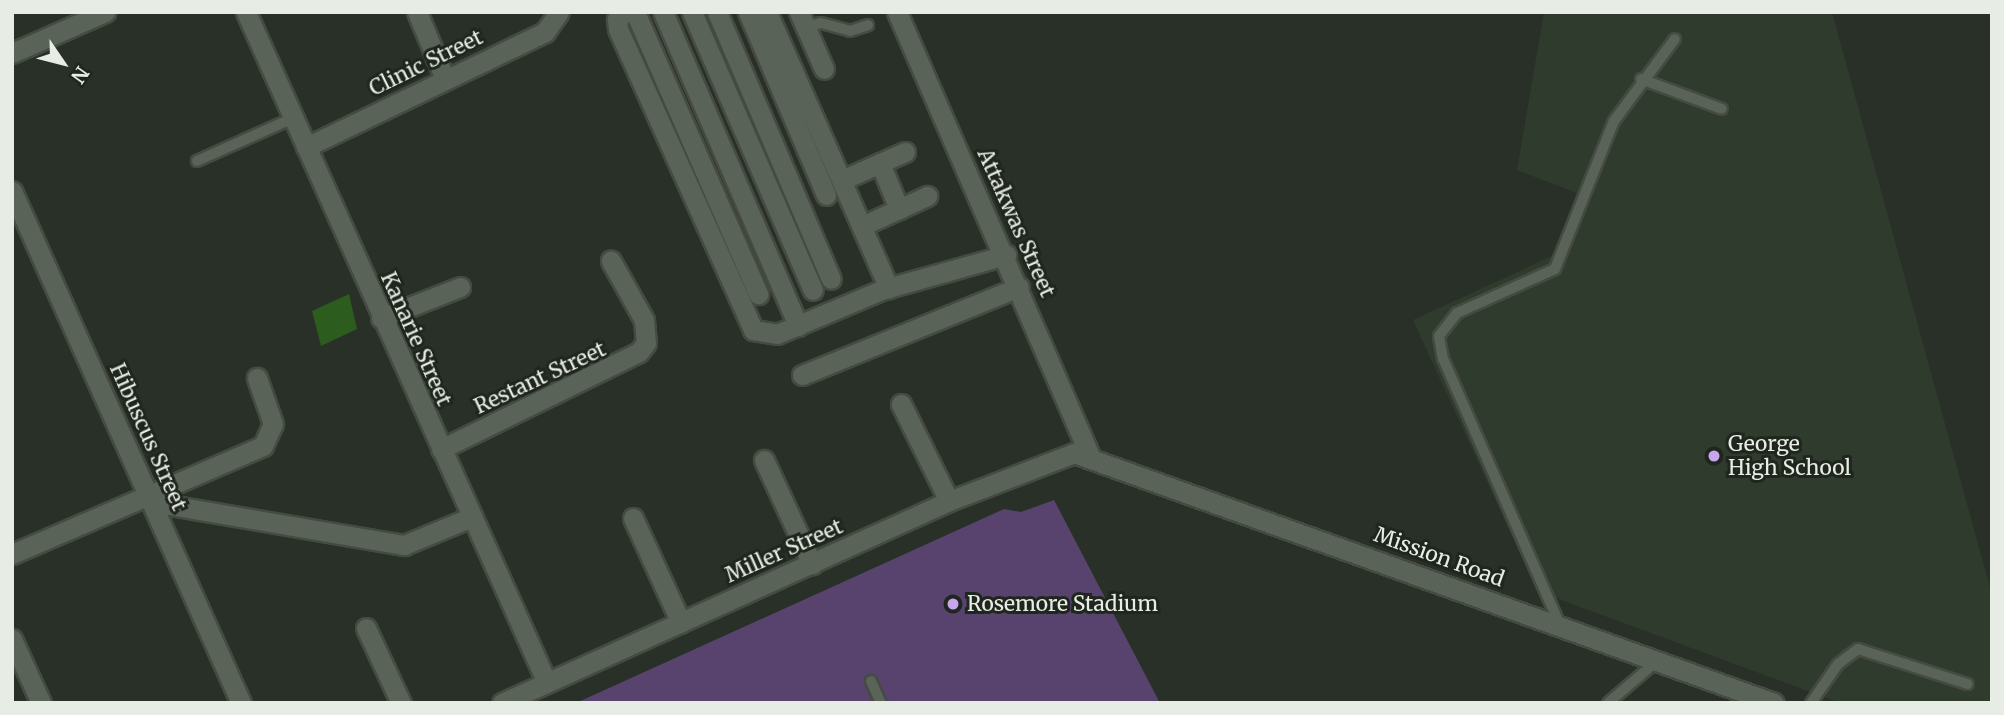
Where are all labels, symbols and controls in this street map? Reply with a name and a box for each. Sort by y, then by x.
street label: Clinic Street [365,25,487,101]
north arrow [28,28,98,98]
text: N [66,62,94,88]
street label: Attakwas Street [972,145,1060,301]
street label: Kanarie Street [375,268,457,410]
street label: Restant Street [470,337,610,419]
street label: Hibuscus Street [104,360,192,514]
place label: George High School [1728,431,1851,481]
marker: George High School [1706,448,1722,464]
street label: Miller Street [721,514,847,588]
street label: Mission Road [1370,522,1508,592]
place label: Rosemore Stadium [967,591,1158,617]
marker: Rosemore Stadium [945,596,961,612]

